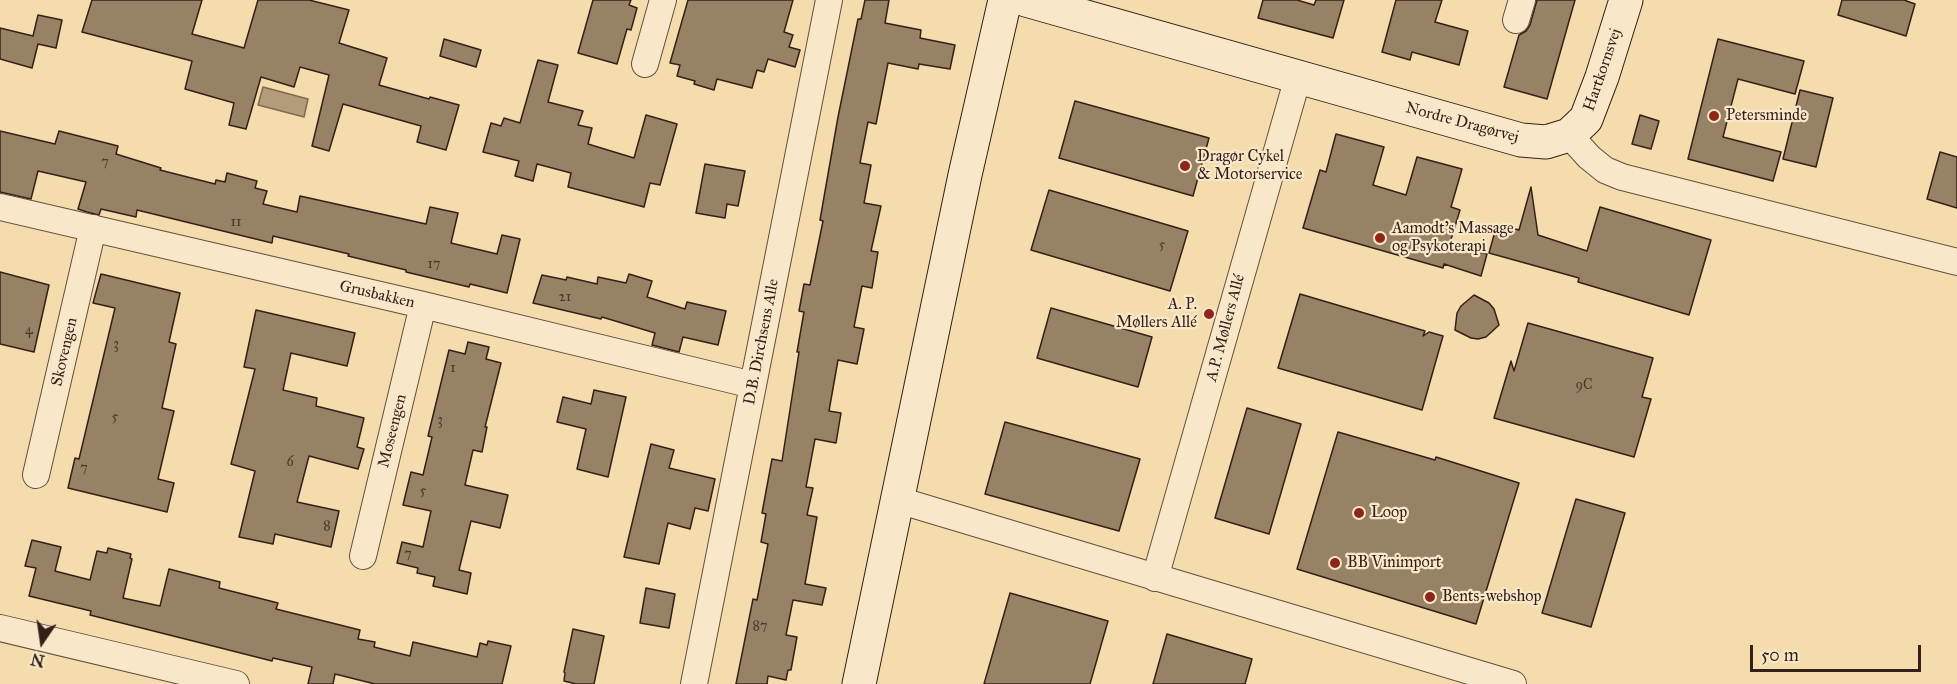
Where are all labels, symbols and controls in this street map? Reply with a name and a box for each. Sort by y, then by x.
street label: Hartkornsvej [1580,26,1626,114]
street label: Nordre Dragørvej [1403,99,1521,147]
place label: Petersminde [1726,106,1807,126]
marker: Petersminde [1707,109,1721,123]
place label: Dragør Cykel & Motorservice [1197,147,1302,185]
house number: 7 [101,155,109,171]
marker: Dragør Cykel & Motorservice [1178,159,1192,173]
house number: 11 [230,215,242,231]
place label: Aamodt's Massage og Psykoterapi [1392,219,1514,257]
marker: Aamodt's Massage og Psykoterapi [1373,231,1387,245]
house number: 5 [1159,238,1165,254]
house number: 17 [427,257,441,273]
street label: A.P. Møllers Allé [1202,272,1250,384]
street label: Grusbakken [337,277,417,313]
street label: D.B. Dirchsens Alle [740,277,784,407]
house number: 21 [559,290,571,306]
place label: A. P. Møllers Allé [1116,295,1197,333]
marker: A. P. Møllers Allé [1202,307,1216,321]
street label: Skovengen [48,316,82,388]
house number: 4 [25,323,33,339]
house number: 3 [113,337,119,353]
house number: 1 [450,361,456,377]
house number: 9C [1575,378,1593,394]
street label: Moseengen [375,392,411,470]
house number: 5 [112,410,118,426]
house number: 3 [437,413,443,429]
house number: 6 [286,455,294,471]
house number: 7 [80,461,88,477]
house number: 5 [420,484,426,500]
place label: Loop [1371,503,1407,523]
marker: Loop [1352,506,1366,520]
house number: 8 [323,519,331,535]
house number: 7 [404,547,412,563]
place label: BB Vinimport [1347,553,1441,573]
marker: BB Vinimport [1328,556,1342,570]
place label: Bents-webshop [1442,587,1542,607]
marker: Bents-webshop [1423,590,1437,604]
north arrow [12,612,72,672]
house number: 87 [753,619,767,635]
scale bar [1753,633,1924,671]
text: 50 m [1761,644,1799,666]
text: N [29,649,47,671]

